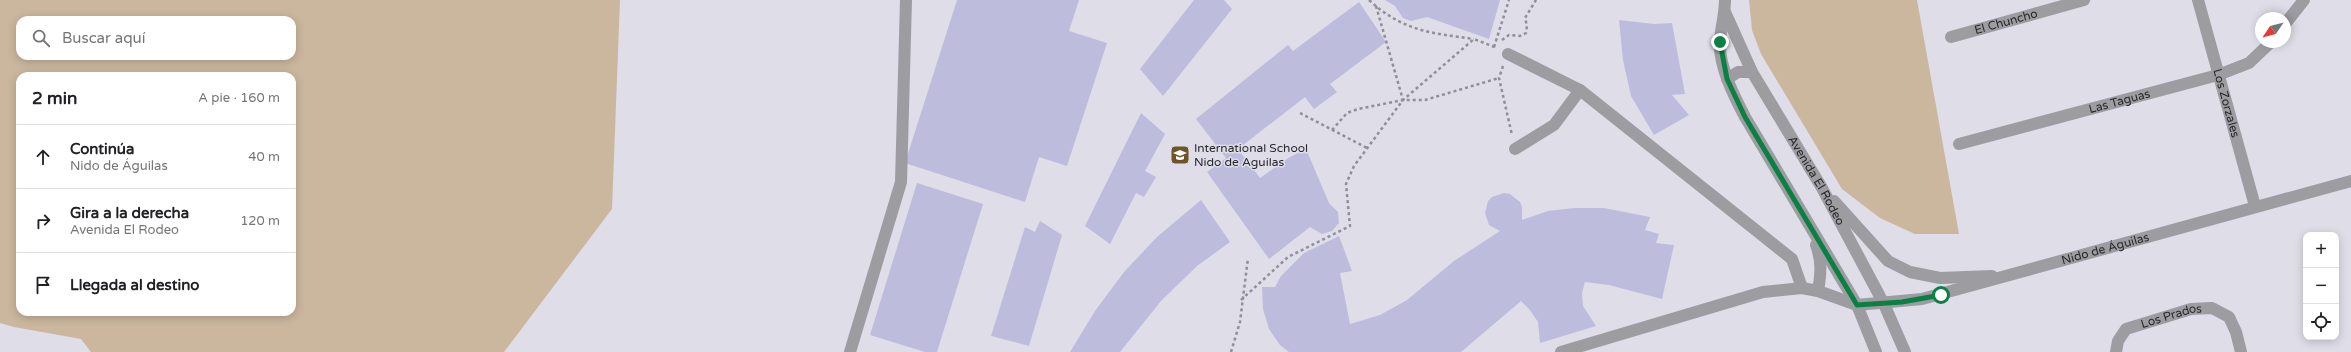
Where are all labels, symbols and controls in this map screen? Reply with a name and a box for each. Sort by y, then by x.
street label: El Chuncho [1973,6,2039,37]
north arrow [2255,12,2291,48]
search box [16,16,296,60]
icon: search [30,27,52,49]
text: Buscar aquí [62,29,145,47]
route end [1711,33,1729,51]
street label: Los Zorzales [2210,67,2243,139]
street label: Las Taguas [2087,86,2152,116]
text: 2 min [32,88,77,109]
text: A pie · 160 m [198,90,280,106]
street label: Avenida El Rodeo [1785,133,1848,228]
text: Continúa [70,140,134,158]
place label: International School Nido de Aguilas [1194,141,1308,169]
school or university icon: International School Nido de Aguilas [1169,144,1191,166]
icon: ahead [32,146,54,168]
text: 40 m [248,149,280,165]
text: Nido de Águilas [70,158,168,174]
text: Gira a la derecha [70,204,189,222]
icon: right [32,210,54,232]
text: 120 m [240,213,280,229]
text: Avenida El Rodeo [70,222,179,238]
street label: Nido de Águilas [2060,230,2151,267]
map controls [2303,232,2339,340]
button: + [2303,232,2339,268]
button: − [2303,268,2339,304]
icon: arrive [32,274,54,296]
text: Llegada al destino [70,276,199,294]
route start [1932,286,1950,304]
street label: Los Prados [2139,301,2202,331]
button: locate [2303,304,2339,340]

